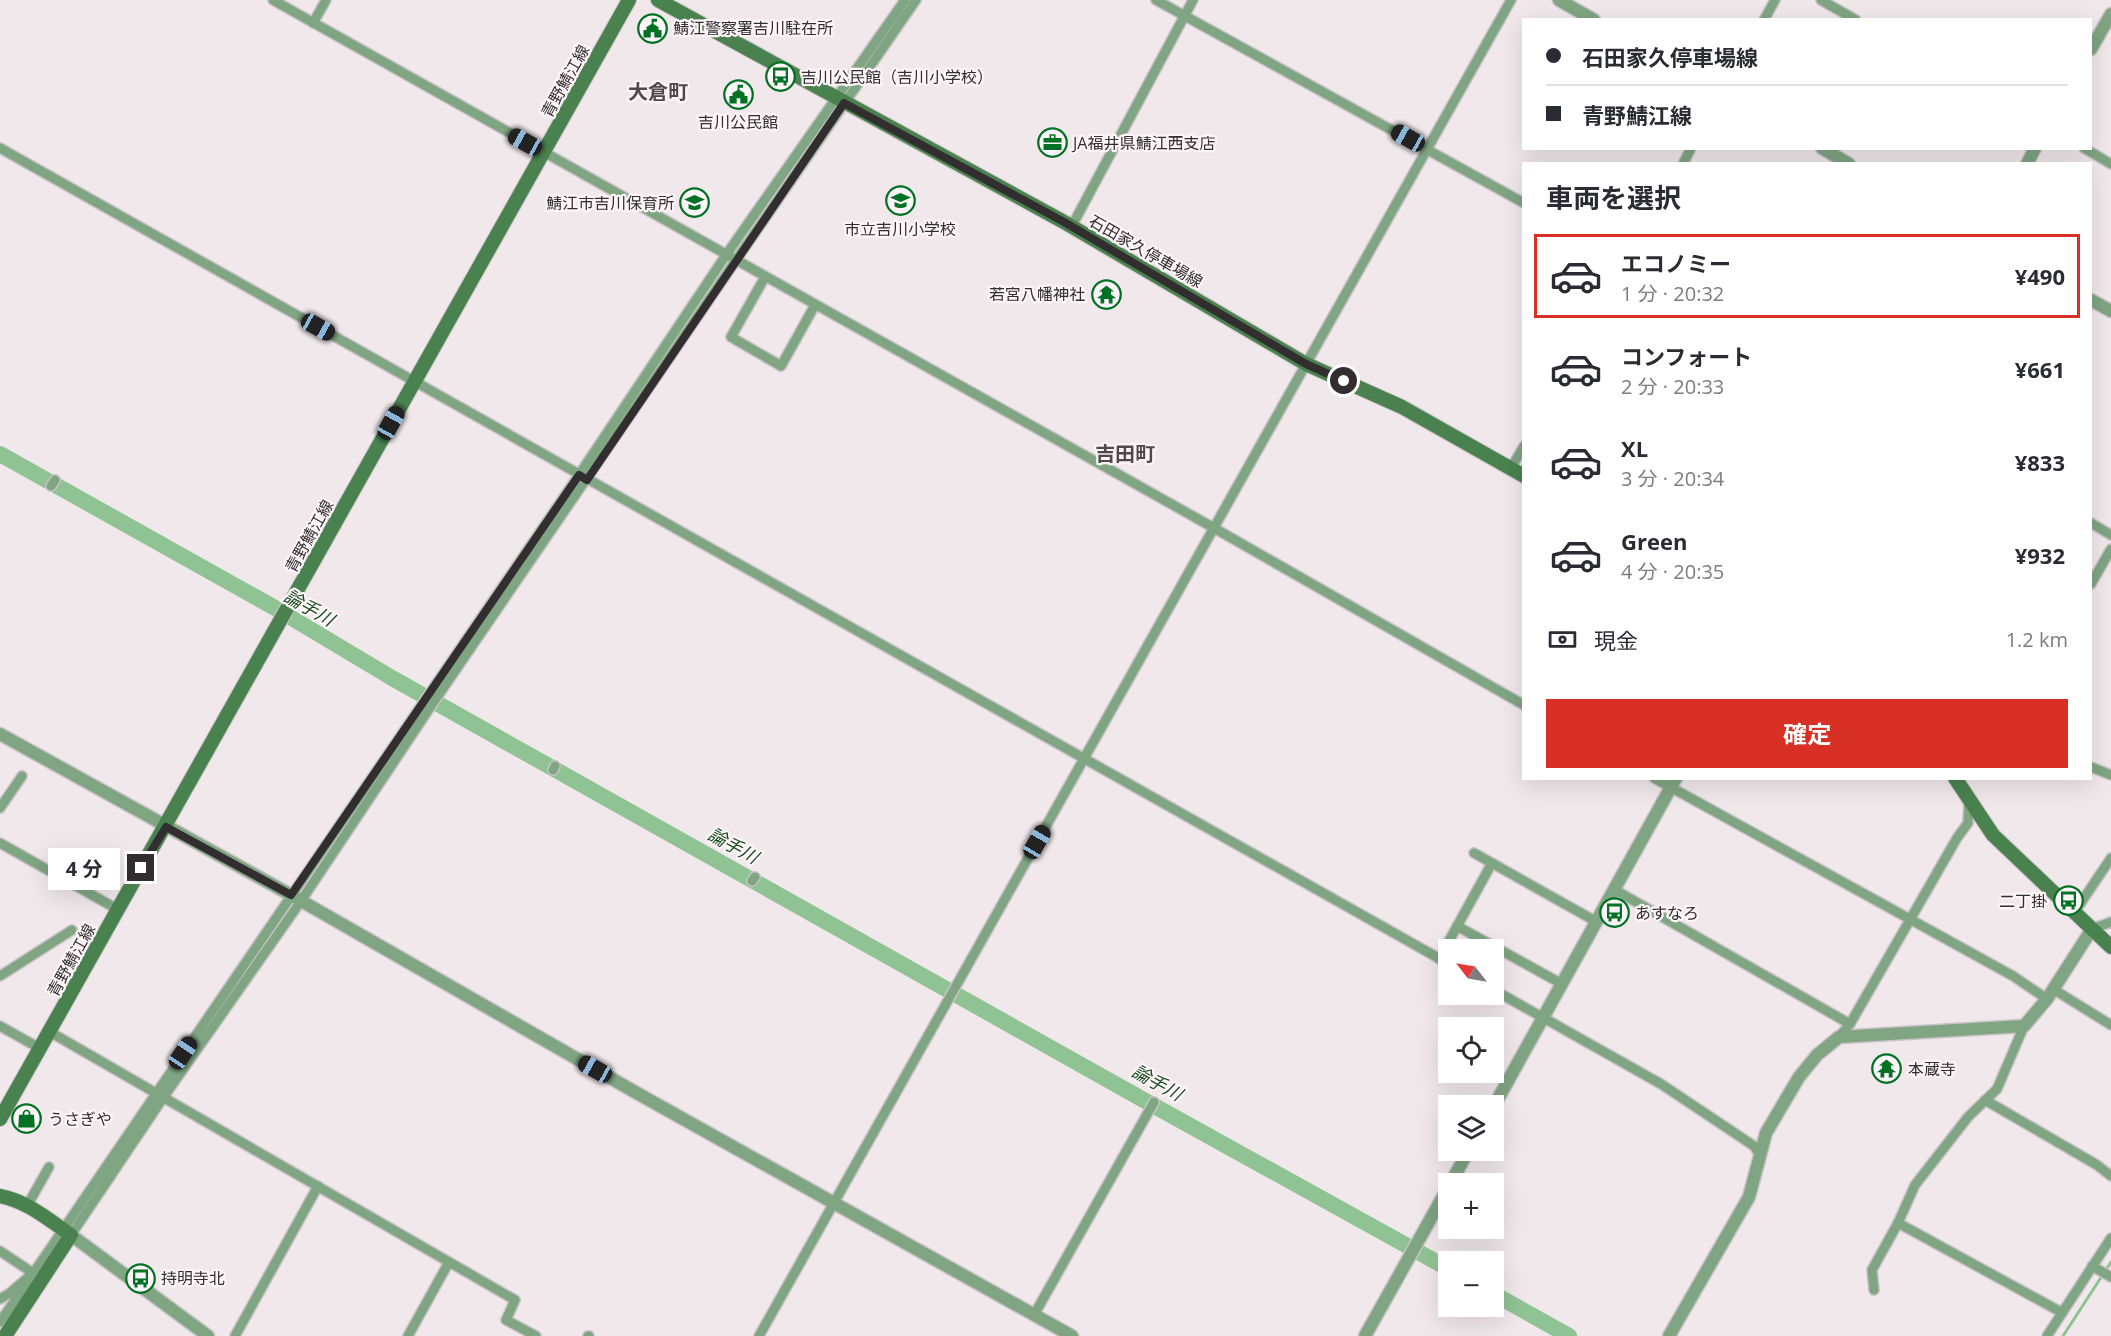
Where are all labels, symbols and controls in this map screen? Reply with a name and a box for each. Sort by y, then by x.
public building icon: 鯖江警察署吉川駐在所 [636,12,668,44]
place label: 鯖江警察署吉川駐在所 [673,17,833,39]
street label: 青野鯖江線 [536,41,594,121]
text: 石田家久停車場線 [1582,42,1758,72]
bus stop icon: 吉川公民館（吉川小学校） [764,61,796,93]
place label: 吉川公民館（吉川小学校） [801,66,993,88]
district label: 大倉町 [628,78,688,105]
public building icon: 吉川公民館 [722,78,754,110]
text: 青野鯖江線 [1582,100,1692,130]
place label: 吉川公民館 [698,111,778,133]
car [1388,121,1428,155]
car [505,125,545,159]
office icon: JA福井県鯖江西支店 [1036,127,1068,159]
place label: JA福井県鯖江西支店 [1071,132,1215,154]
text: 車両を選択 [1546,179,1681,216]
school or university icon: 市立吉川小学校 [884,185,916,217]
school or university icon: 鯖江市吉川保育所 [679,187,711,219]
place label: 鯖江市吉川保育所 [546,192,674,214]
street label: 石田家久停車場線 [1085,209,1207,293]
place label: 市立吉川小学校 [844,218,956,240]
text: エコノミー [1621,248,1731,278]
icon: car [1549,249,1603,303]
text: ¥490 [2015,261,2065,291]
temple icon: 若宮八幡神社 [1090,278,1122,310]
text: 1 分 · 20:32 [1621,280,1724,307]
place label: 若宮八幡神社 [989,283,1085,305]
car [298,310,338,344]
text: コンフォート [1621,341,1752,371]
icon: car [1549,342,1603,396]
text: ¥661 [2015,354,2065,384]
route start [1330,367,1357,394]
text: 2 分 · 20:33 [1621,373,1724,400]
car [374,403,408,443]
text: XL [1621,433,1648,463]
icon: car [1549,435,1603,489]
district label: 吉田町 [1095,440,1155,467]
text: ¥833 [2015,447,2065,477]
text: 3 分 · 20:34 [1621,465,1724,492]
street label: 青野鯖江線 [280,496,338,576]
text: Green [1621,526,1687,556]
icon: car [1549,528,1603,582]
text: ¥932 [2015,540,2065,570]
text: 4 分 · 20:35 [1621,558,1724,585]
water label: 論手川 [280,583,341,632]
icon: cash [1546,623,1579,656]
text: 現金 [1594,625,1638,655]
text: 1.2 km [2006,626,2068,653]
button: 確定 [1546,699,2068,768]
water label: 論手川 [704,822,765,870]
car [1020,822,1054,862]
callout: 4 分 [48,847,120,889]
route end [127,854,154,881]
text: 4 分 [66,855,102,882]
bus stop icon: 二丁掛 [2052,885,2084,917]
place label: 二丁掛 [1999,890,2047,912]
bus stop icon: あすなろ [1598,897,1630,929]
place label: あすなろ [1635,902,1699,924]
street label: 青野鯖江線 [42,920,100,1000]
north arrow [1438,939,1504,1005]
map controls [1438,939,1504,1317]
button: locate [1438,1017,1504,1083]
car [165,1033,201,1073]
car [575,1052,615,1086]
temple icon: 本蔵寺 [1871,1053,1903,1085]
place label: 本蔵寺 [1908,1058,1956,1080]
water label: 論手川 [1128,1059,1189,1107]
button: layers [1438,1095,1504,1161]
shop icon: うさぎや [11,1103,43,1135]
place label: うさぎや [48,1108,112,1130]
button: + [1438,1173,1504,1239]
button: − [1438,1251,1504,1317]
bus stop icon: 持明寺北 [124,1262,156,1294]
place label: 持明寺北 [161,1267,225,1289]

